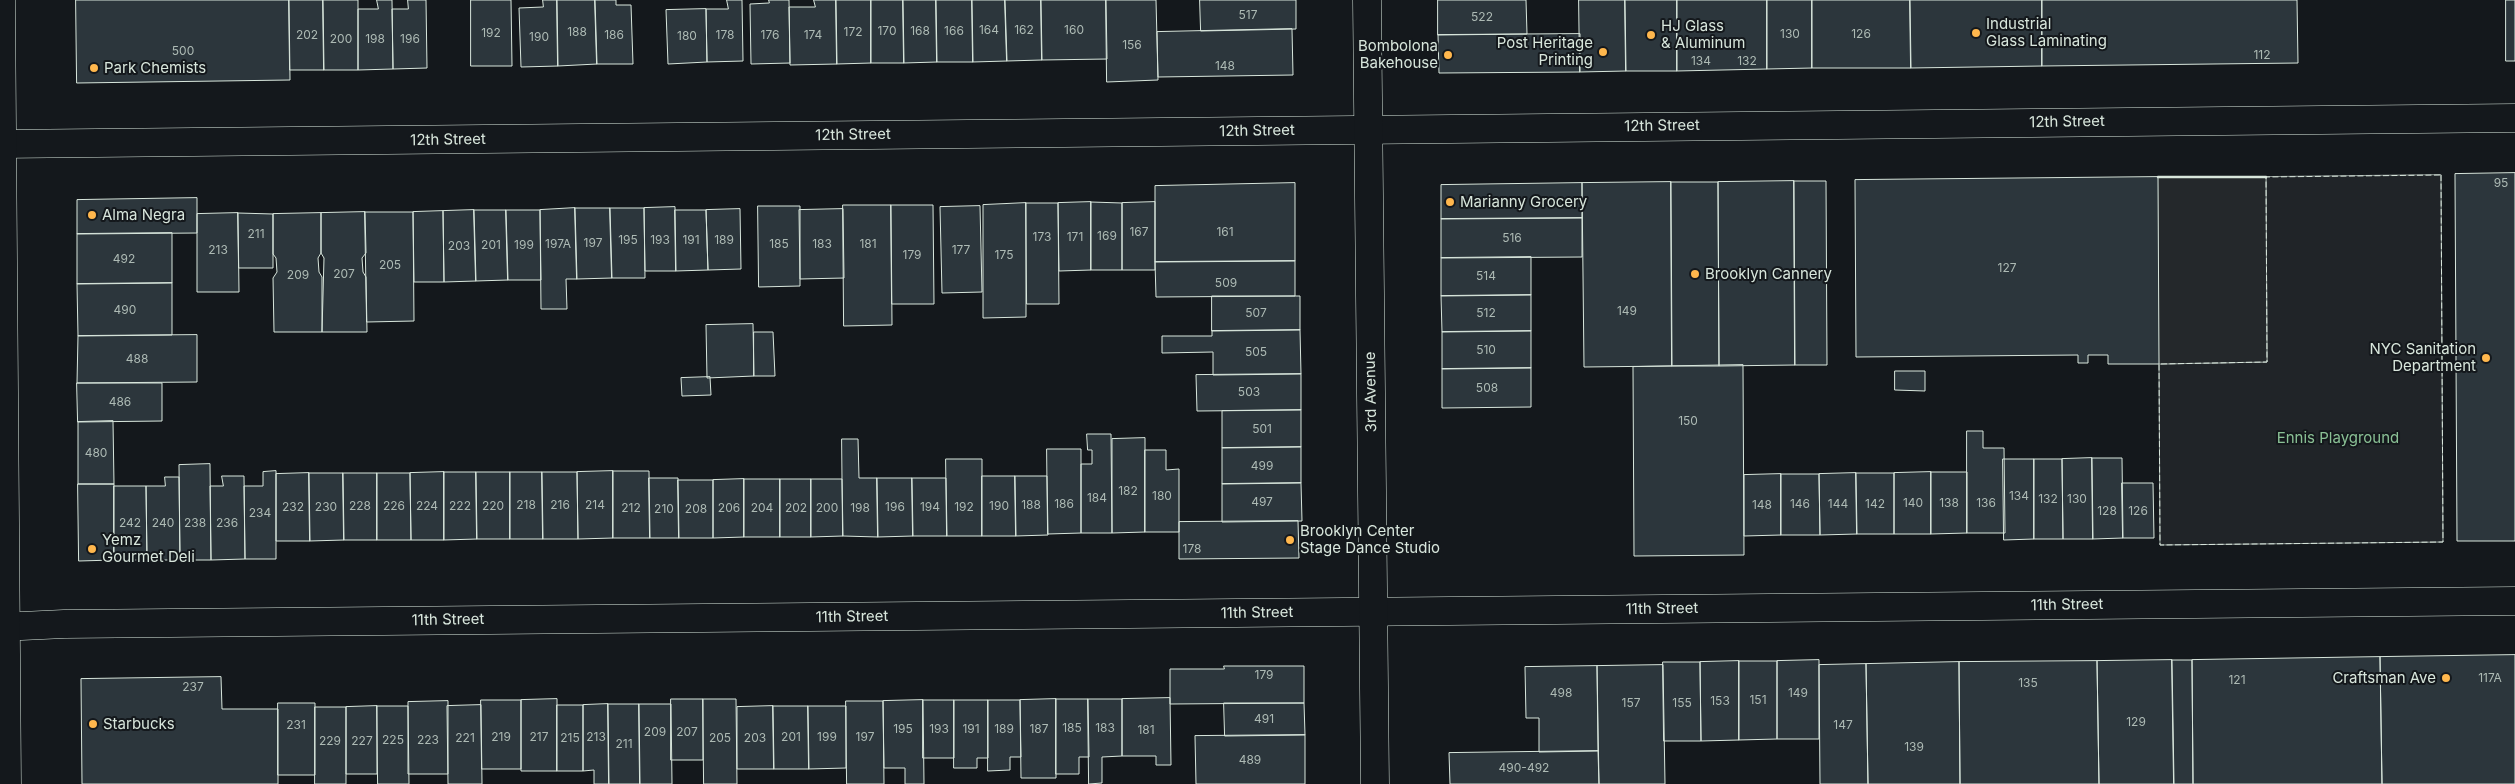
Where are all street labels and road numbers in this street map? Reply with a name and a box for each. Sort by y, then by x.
street label: 12th Street [2029,112,2105,132]
street label: 12th Street [1624,116,1700,136]
street label: 12th Street [1219,121,1295,141]
street label: 12th Street [815,125,891,145]
street label: 12th Street [410,130,486,150]
street label: 3rd Avenue [1361,351,1381,433]
street label: 11th Street [2030,595,2104,615]
street label: 11th Street [1625,599,1699,619]
street label: 11th Street [1220,603,1294,623]
street label: 11th Street [815,607,889,627]
street label: 11th Street [411,610,485,630]

